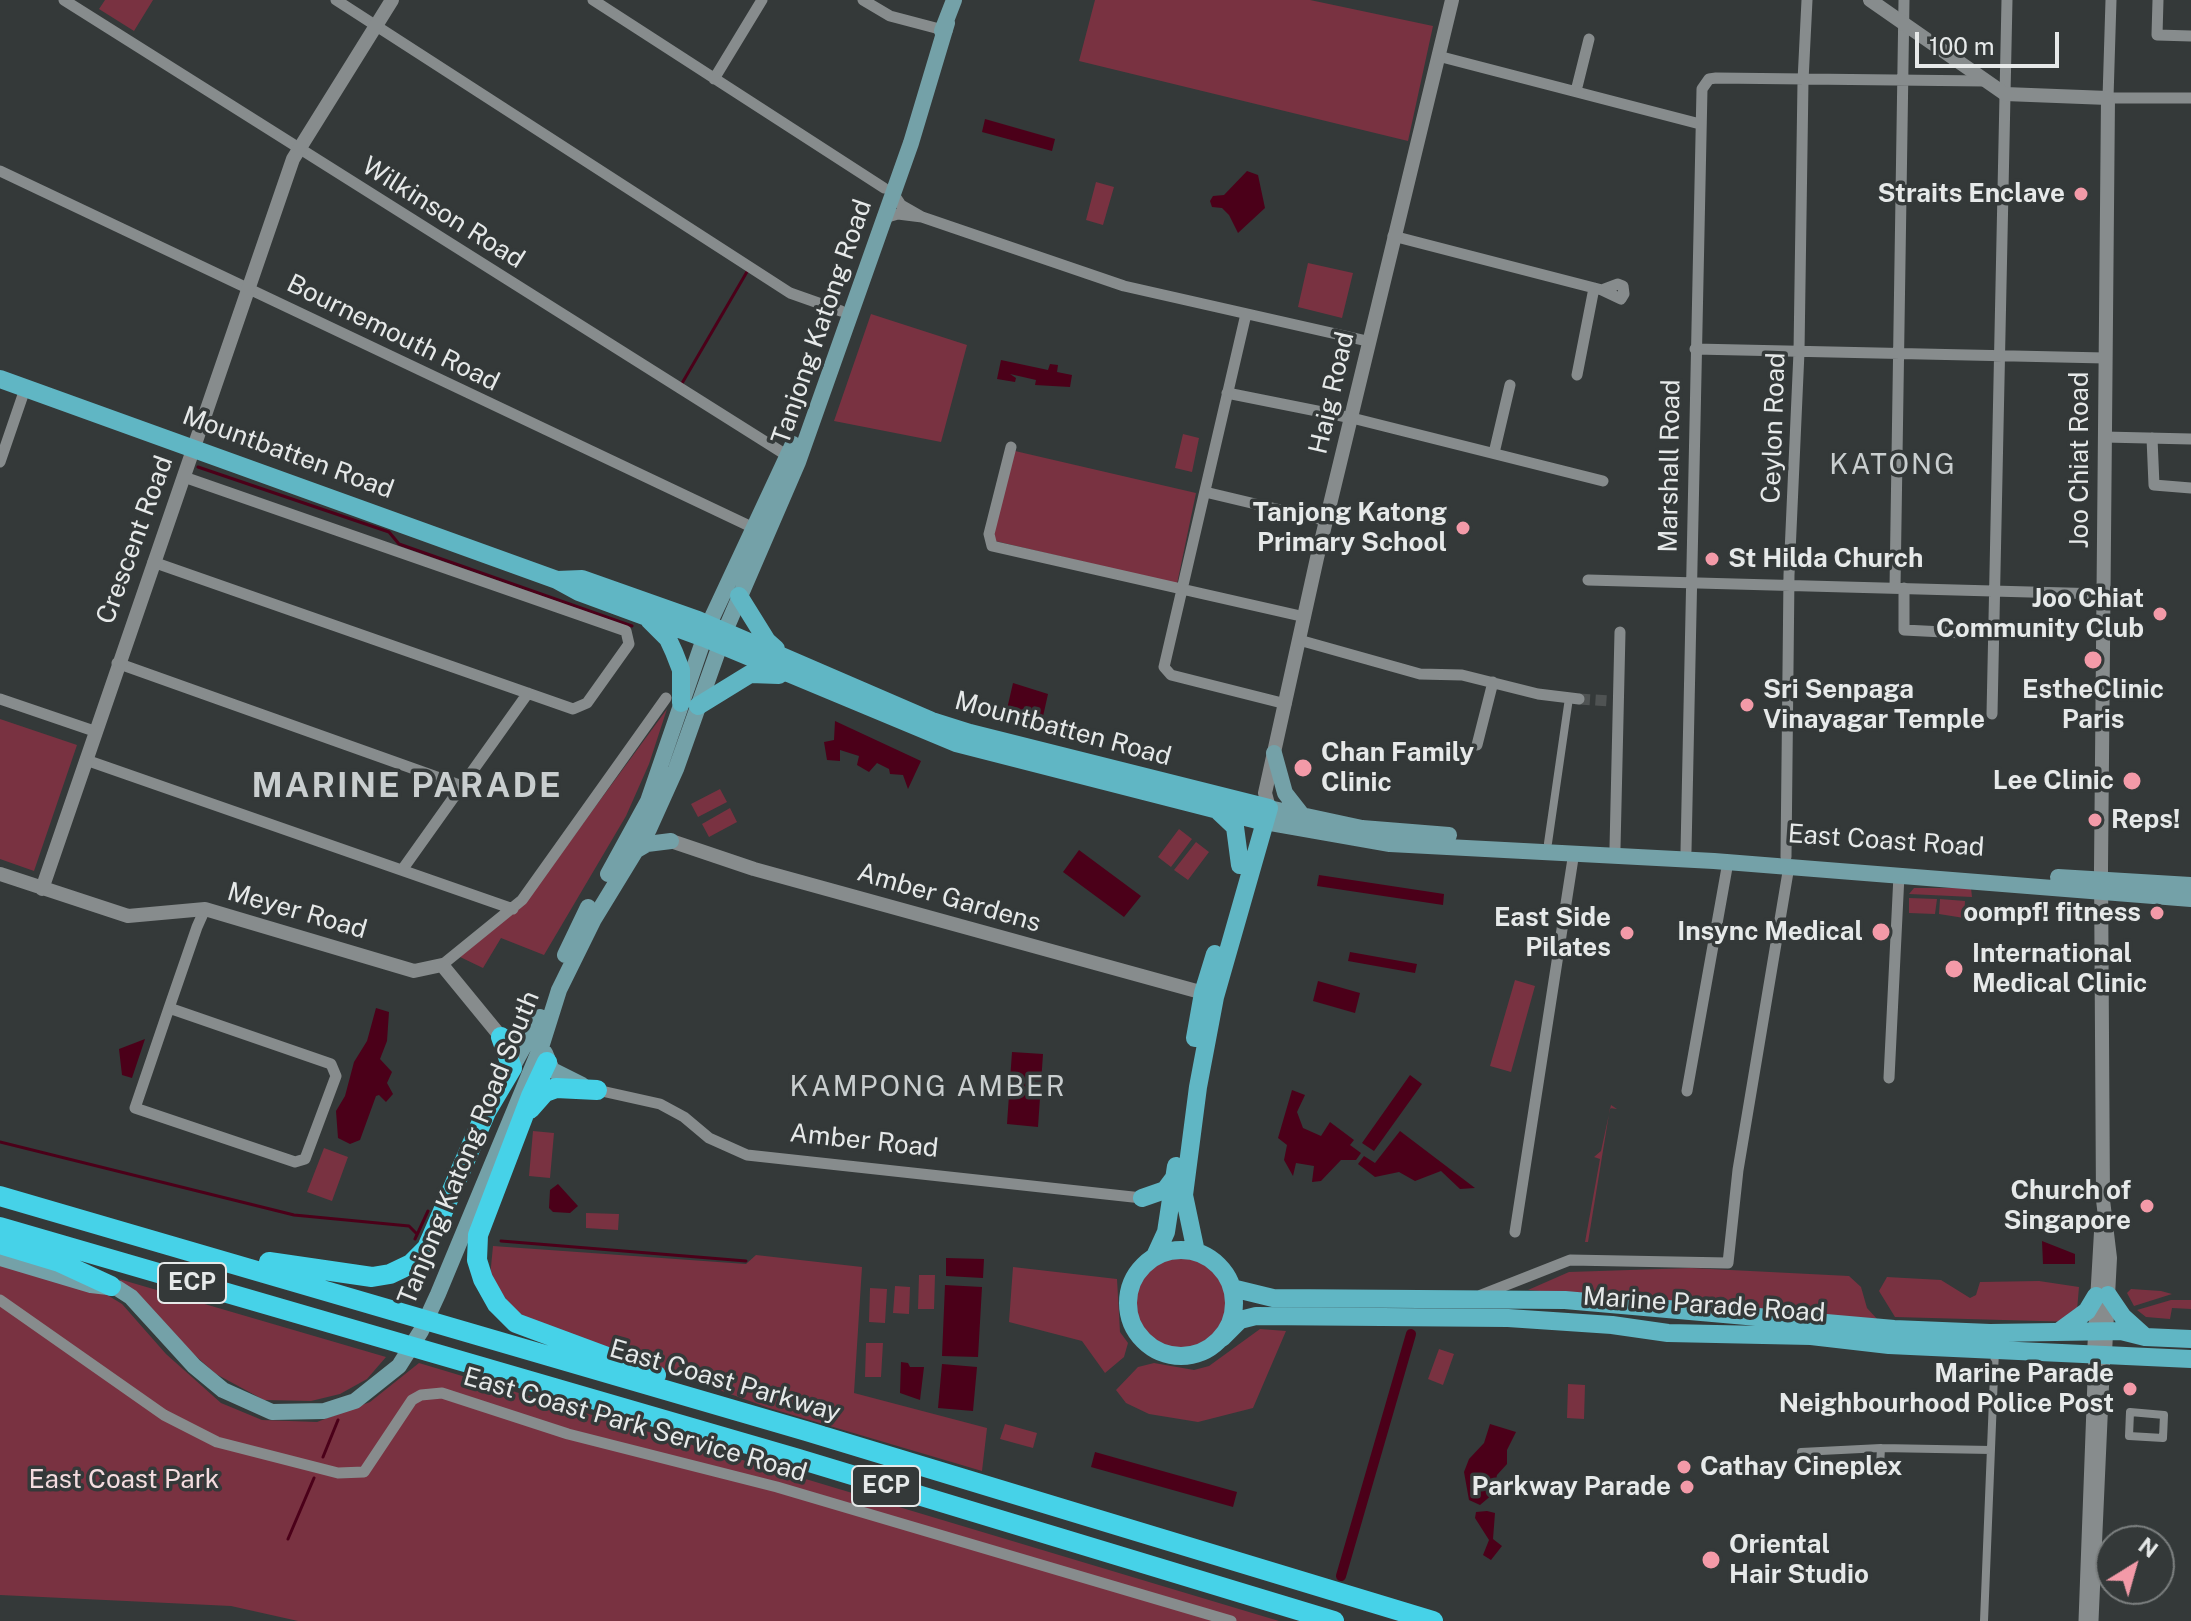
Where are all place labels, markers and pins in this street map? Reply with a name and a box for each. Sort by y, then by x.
place label: Straits Enclave [1877,178,2065,210]
marker: Straits Enclave [2072,185,2090,203]
place label: Tanjong Katong Primary School [1253,497,1447,558]
marker: Tanjong Katong Primary School [1454,519,1472,537]
place label: St Hilda Church [1728,543,1923,575]
marker: St Hilda Church [1703,550,1721,568]
place label: Joo Chiat Community Club [1936,583,2144,644]
marker: Joo Chiat Community Club [2151,605,2169,623]
marker: EstheClinic Paris [2082,649,2104,671]
place label: Sri Senpaga Vinayagar Temple [1763,674,1985,736]
place label: EstheClinic Paris [2022,674,2164,736]
marker: Sri Senpaga Vinayagar Temple [1738,696,1756,714]
place label: Chan Family Clinic [1321,737,1474,798]
marker: Chan Family Clinic [1292,757,1314,779]
place label: Lee Clinic [1993,765,2114,797]
marker: Lee Clinic [2121,770,2143,792]
place label: Reps! [2111,804,2180,836]
marker: Reps! [2086,811,2104,829]
place label: oompf! fitness [1963,897,2141,929]
place label: East Side Pilates [1494,902,1611,964]
marker: oompf! fitness [2148,904,2166,922]
place label: Insync Medical [1677,916,1863,948]
marker: Insync Medical [1870,921,1892,943]
marker: East Side Pilates [1618,924,1636,942]
place label: International Medical Clinic [1972,938,2147,1000]
marker: International Medical Clinic [1943,958,1965,980]
place label: Church of Singapore [2003,1175,2131,1236]
marker: Church of Singapore [2138,1197,2156,1215]
place label: Marine Parade Neighbourhood Police Post [1779,1358,2114,1420]
marker: Marine Parade Neighbourhood Police Post [2121,1380,2139,1398]
place label: Cathay Cineplex [1700,1451,1902,1483]
marker: Cathay Cineplex [1675,1458,1693,1476]
place label: Parkway Parade [1471,1471,1671,1503]
marker: Parkway Parade [1678,1478,1696,1496]
place label: Oriental Hair Studio [1729,1529,1869,1590]
marker: Oriental Hair Studio [1700,1549,1722,1571]

